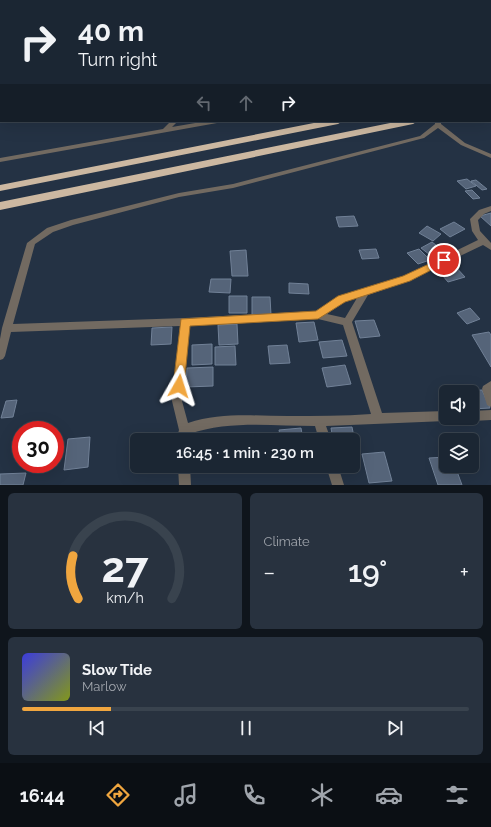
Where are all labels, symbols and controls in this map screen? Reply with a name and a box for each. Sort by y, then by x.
text: 40 m [78,15,144,48]
icon: right [12,16,64,68]
text: Turn right [78,49,157,70]
icon: left [193,92,215,114]
icon: ahead [235,92,257,114]
icon: right [277,92,299,114]
pin [427,243,461,277]
icon: arrive [433,249,455,271]
position arrow [158,365,200,407]
map controls [439,385,479,473]
button: sound [439,385,479,425]
speed limit sign: 30 [12,421,64,473]
button: layers [439,433,479,473]
text: 16:45 · 1 min · 230 m [176,444,314,462]
text: Climate [264,534,310,549]
text: 27 [101,543,149,592]
text: 19° [348,554,387,589]
text: − [264,559,275,585]
text: + [460,559,469,585]
text: km/h [106,590,144,606]
text: Slow Tide [82,661,152,679]
text: Marlow [82,679,127,694]
icon: previous [86,717,108,739]
icon: pause [235,717,257,739]
icon: next [384,717,406,739]
icon: directions [104,781,132,809]
icon: music [172,781,200,809]
icon: phone [240,781,268,809]
icon: climate [308,781,336,809]
icon: car [375,781,403,809]
icon: filters [443,781,471,809]
text: 16:44 [20,785,65,806]

